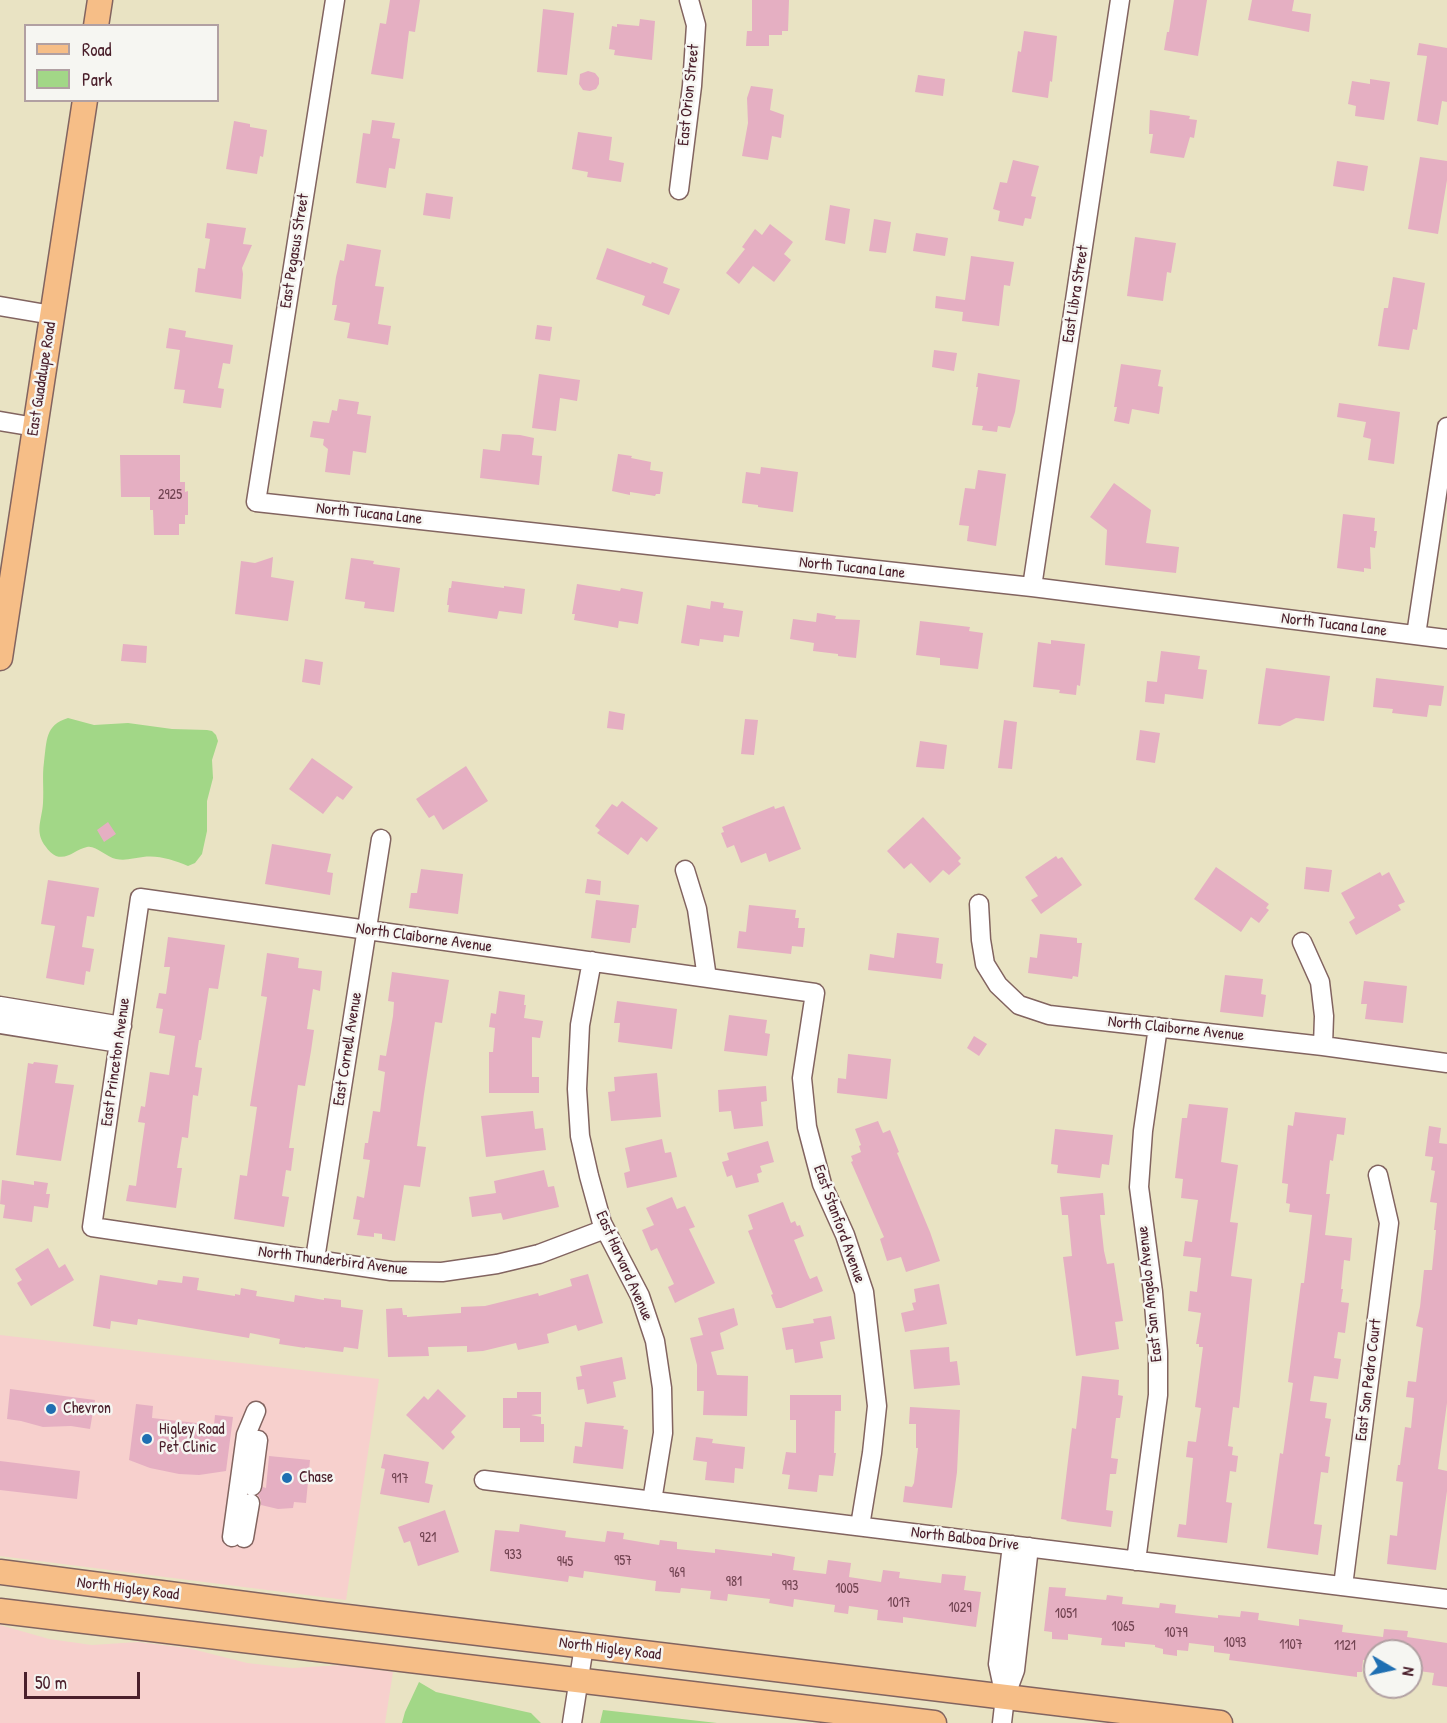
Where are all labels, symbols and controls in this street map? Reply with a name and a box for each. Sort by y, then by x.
legend [24,24,219,102]
text: Road [82,37,112,62]
street label: East Orion Street [674,43,704,147]
text: Park [82,67,112,92]
street label: East Pegasus Street [276,192,314,310]
street label: East Libra Street [1059,244,1093,344]
street label: East Guadalupe Road [23,321,61,437]
house number: 2925 [158,487,182,503]
street label: North Tucana Lane [315,499,423,529]
street label: North Tucana Lane [798,553,906,583]
street label: North Tucana Lane [1280,609,1388,641]
street label: North Claiborne Avenue [355,919,493,957]
street label: East Cornell Avenue [330,991,366,1107]
street label: East Princeton Avenue [97,997,135,1127]
street label: North Claiborne Avenue [1107,1012,1245,1046]
street label: East Stanford Avenue [809,1163,869,1285]
street label: East Harvard Avenue [591,1208,657,1324]
street label: East San Angelo Avenue [1133,1225,1167,1363]
street label: North Thunderbird Avenue [257,1242,409,1280]
street label: East San Pedro Court [1352,1318,1386,1442]
place label: Chevron [63,1399,111,1419]
marker: Chevron [44,1402,58,1416]
place label: Higley Road Pet Clinic [159,1420,224,1458]
marker: Higley Road Pet Clinic [140,1432,154,1446]
place label: Chase [299,1468,333,1488]
marker: Chase [280,1471,294,1485]
house number: 917 [391,1471,409,1487]
street label: North Balboa Drive [910,1523,1020,1555]
house number: 921 [420,1530,436,1546]
house number: 933 [504,1547,522,1563]
house number: 957 [614,1553,632,1569]
house number: 945 [557,1554,573,1570]
house number: 969 [669,1565,685,1581]
street label: North Higley Road [76,1573,180,1605]
house number: 981 [726,1574,742,1590]
house number: 993 [782,1578,798,1594]
house number: 1005 [835,1581,859,1597]
house number: 1017 [887,1595,911,1611]
house number: 1029 [948,1600,972,1616]
house number: 1051 [1055,1606,1077,1622]
house number: 1065 [1112,1619,1134,1635]
house number: 1079 [1164,1625,1188,1641]
street label: North Higley Road [558,1633,662,1665]
house number: 1093 [1224,1635,1246,1651]
house number: 1107 [1279,1637,1303,1653]
house number: 1121 [1334,1638,1356,1654]
north arrow [1363,1639,1423,1699]
scale bar [27,1660,142,1698]
text: N [1397,1666,1420,1677]
text: 50 m [35,1670,67,1695]

